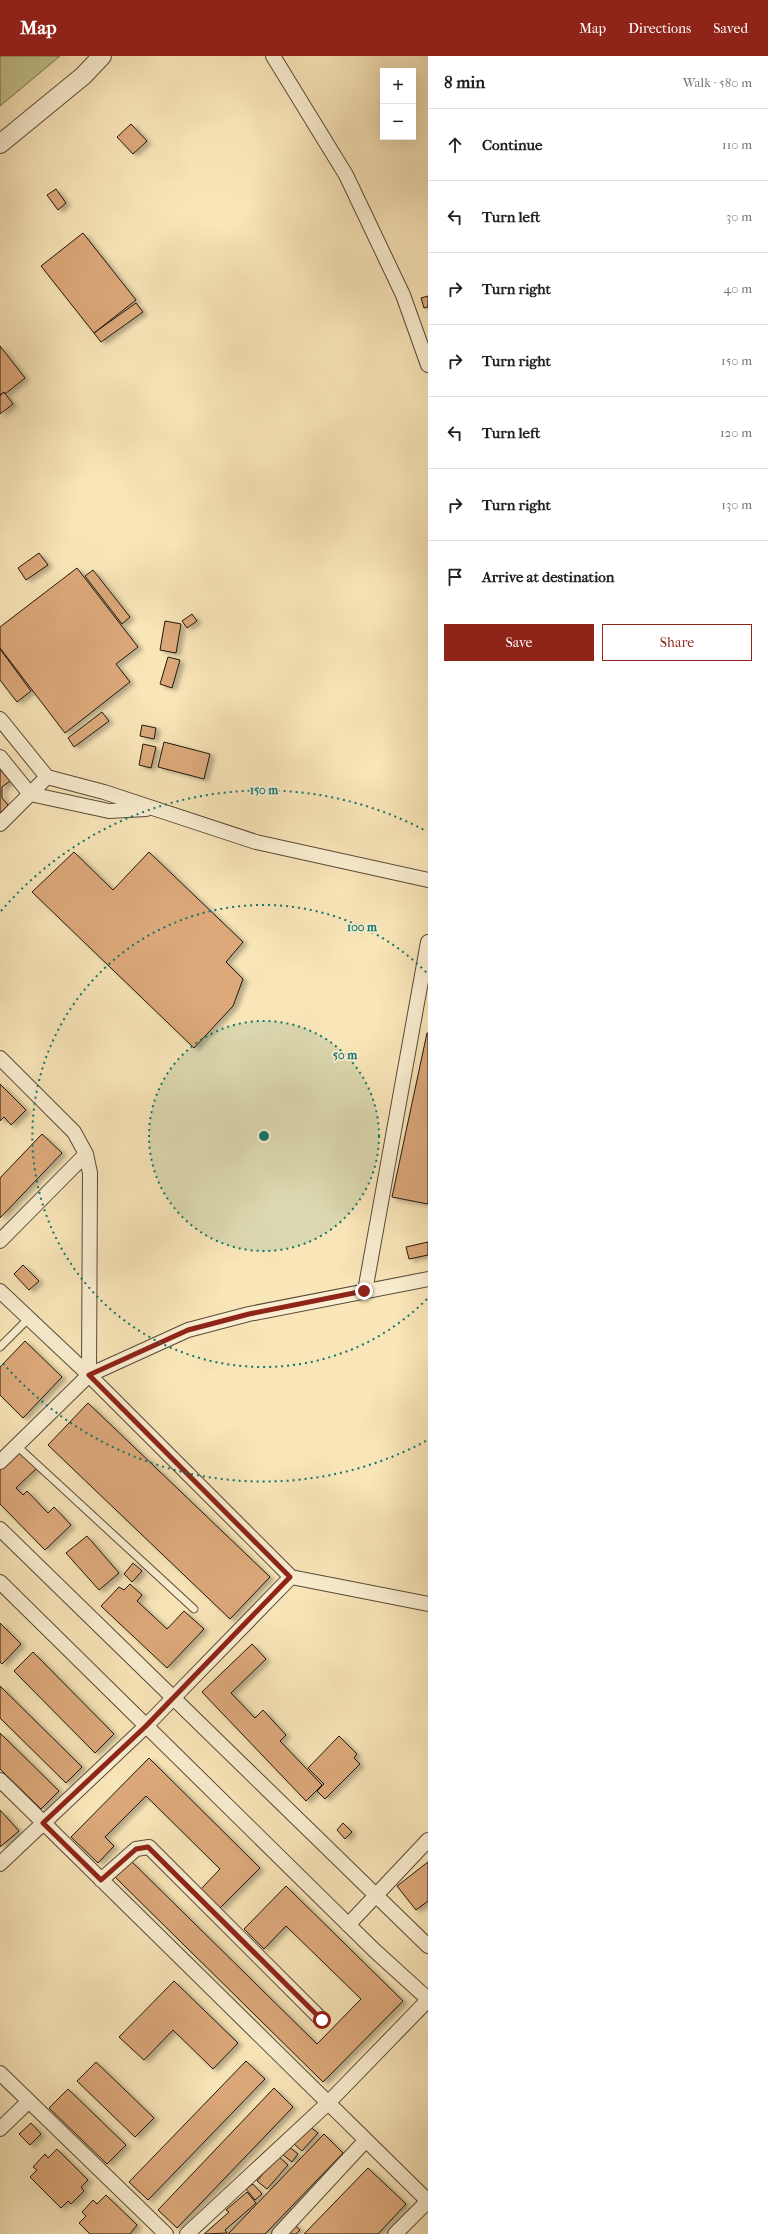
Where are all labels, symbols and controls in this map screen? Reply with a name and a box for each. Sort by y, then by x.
text: Map [20,17,56,39]
text: Map [579,20,606,37]
text: Directions [628,20,691,37]
text: Saved [713,20,748,37]
map controls [380,68,416,140]
button: + [380,68,416,104]
text: 8 min [444,72,485,92]
text: Walk · 580 m [683,75,752,90]
button: − [380,104,416,140]
icon: ahead [444,134,466,156]
text: Continue [482,136,542,154]
text: 110 m [722,137,752,152]
icon: left [444,206,466,228]
text: Turn left [482,208,540,226]
text: 30 m [726,209,752,224]
icon: right [444,278,466,300]
text: Turn right [482,280,551,298]
text: 40 m [724,281,752,296]
icon: right [444,350,466,372]
text: Turn right [482,352,551,370]
text: 150 m [721,353,752,368]
icon: left [444,422,466,444]
text: Turn left [482,424,540,442]
text: 120 m [720,425,752,440]
icon: right [444,494,466,516]
text: Turn right [482,496,551,514]
text: 130 m [721,497,752,512]
icon: arrive [444,566,466,588]
text: Arrive at destination [482,568,614,586]
button: Save [444,624,594,661]
button: Share [602,624,752,661]
text: 150 m [250,783,279,797]
text: 100 m [347,920,378,934]
text: 50 m [333,1048,358,1062]
centre of rings [257,1129,271,1143]
route end [355,1282,373,1300]
route start [313,2011,331,2029]

